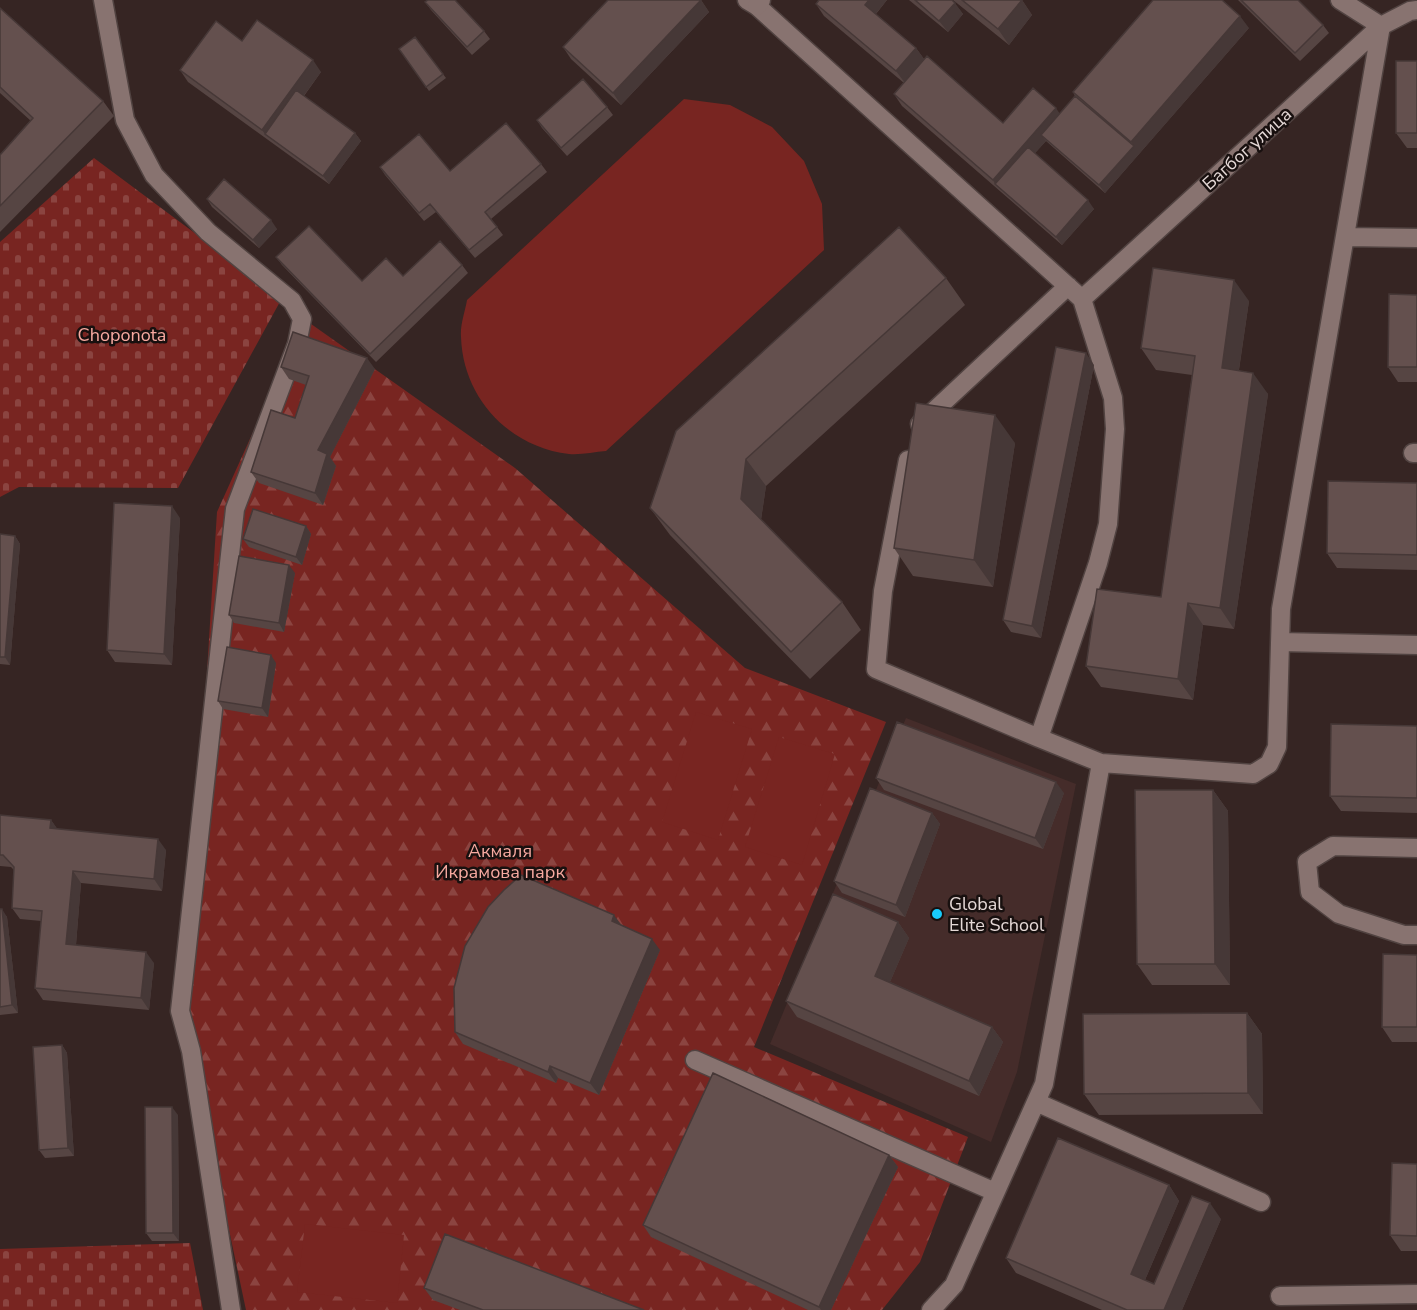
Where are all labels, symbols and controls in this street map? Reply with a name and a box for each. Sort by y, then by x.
street label: Багбог улица [1197,102,1297,196]
park label: Choponota [78,323,166,347]
park label: Акмаля Икрамова парк [435,839,565,884]
place label: Global Elite School [949,892,1045,937]
marker: Global Elite School [930,907,944,921]

